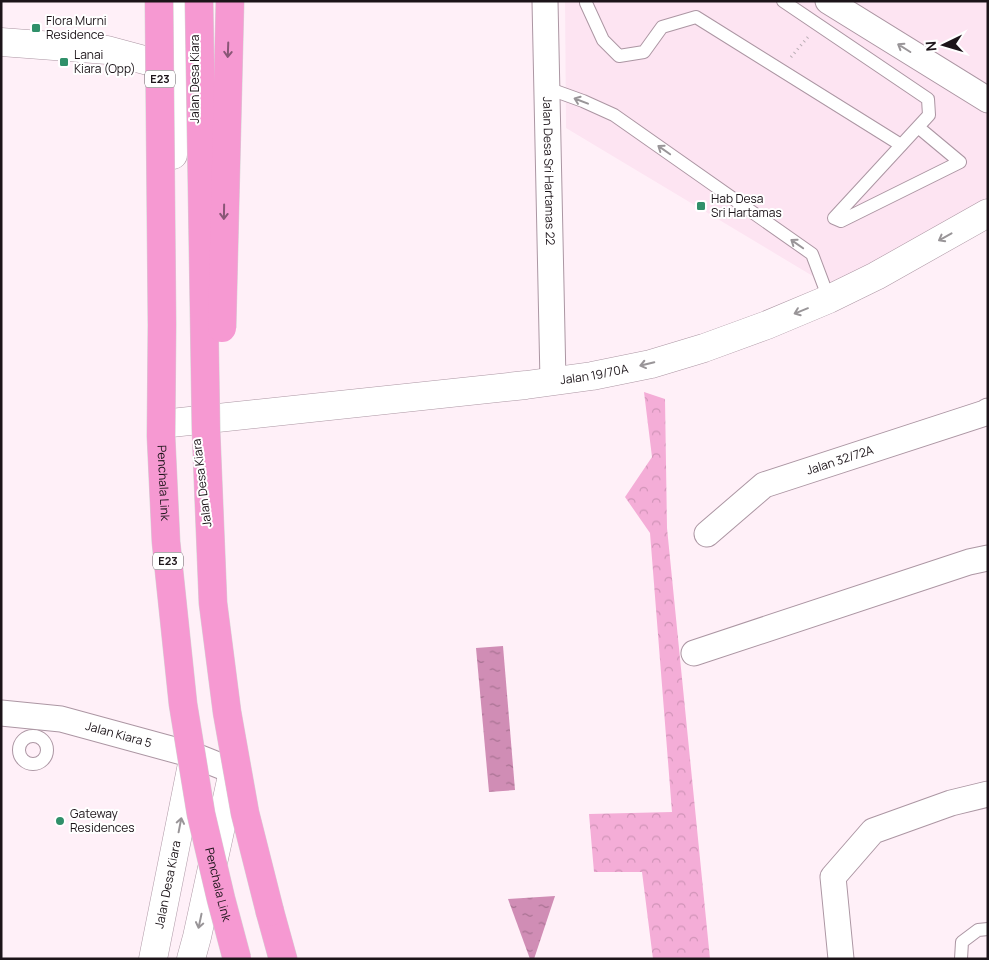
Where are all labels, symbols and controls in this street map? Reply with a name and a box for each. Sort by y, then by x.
place label: Flora Murni Residence [46,12,107,43]
north arrow [919,20,969,70]
marker: Flora Murni Residence [30,22,42,34]
street label: Jalan Desa Kiara [186,34,203,124]
text: N [921,40,940,52]
one-way arrow [224,42,233,58]
one-way arrow [897,43,911,53]
place label: Lanai Kiara (Opp) [74,46,136,77]
marker: Lanai Kiara (Opp) [58,56,70,68]
road number: E23 [145,70,175,88]
one-way arrow [574,95,589,105]
street label: Jalan Desa Sri Hartamas 22 [539,96,559,246]
one-way arrow [657,145,671,155]
place label: Hab Desa Sri Hartamas [711,190,782,221]
marker: Hab Desa Sri Hartamas [695,200,707,212]
one-way arrow [219,204,229,220]
one-way arrow [939,232,953,242]
one-way arrow [790,239,804,249]
one-way arrow [794,306,809,316]
street label: Jalan 19/70A [559,360,630,388]
one-way arrow [640,360,656,369]
street label: Jalan Desa Kiara [188,438,215,528]
street label: Jalan 32/72A [804,441,876,479]
street label: Penchala Link [153,445,174,522]
road number: E23 [153,552,183,570]
street label: Jalan Kiara 5 [84,717,154,751]
place label: Gateway Residences [70,805,135,836]
marker: Gateway Residences [54,815,66,827]
one-way arrow [175,818,185,834]
street label: Jalan Desa Kiara [150,839,184,930]
street label: Penchala Link [201,846,236,924]
one-way arrow [195,913,204,929]

